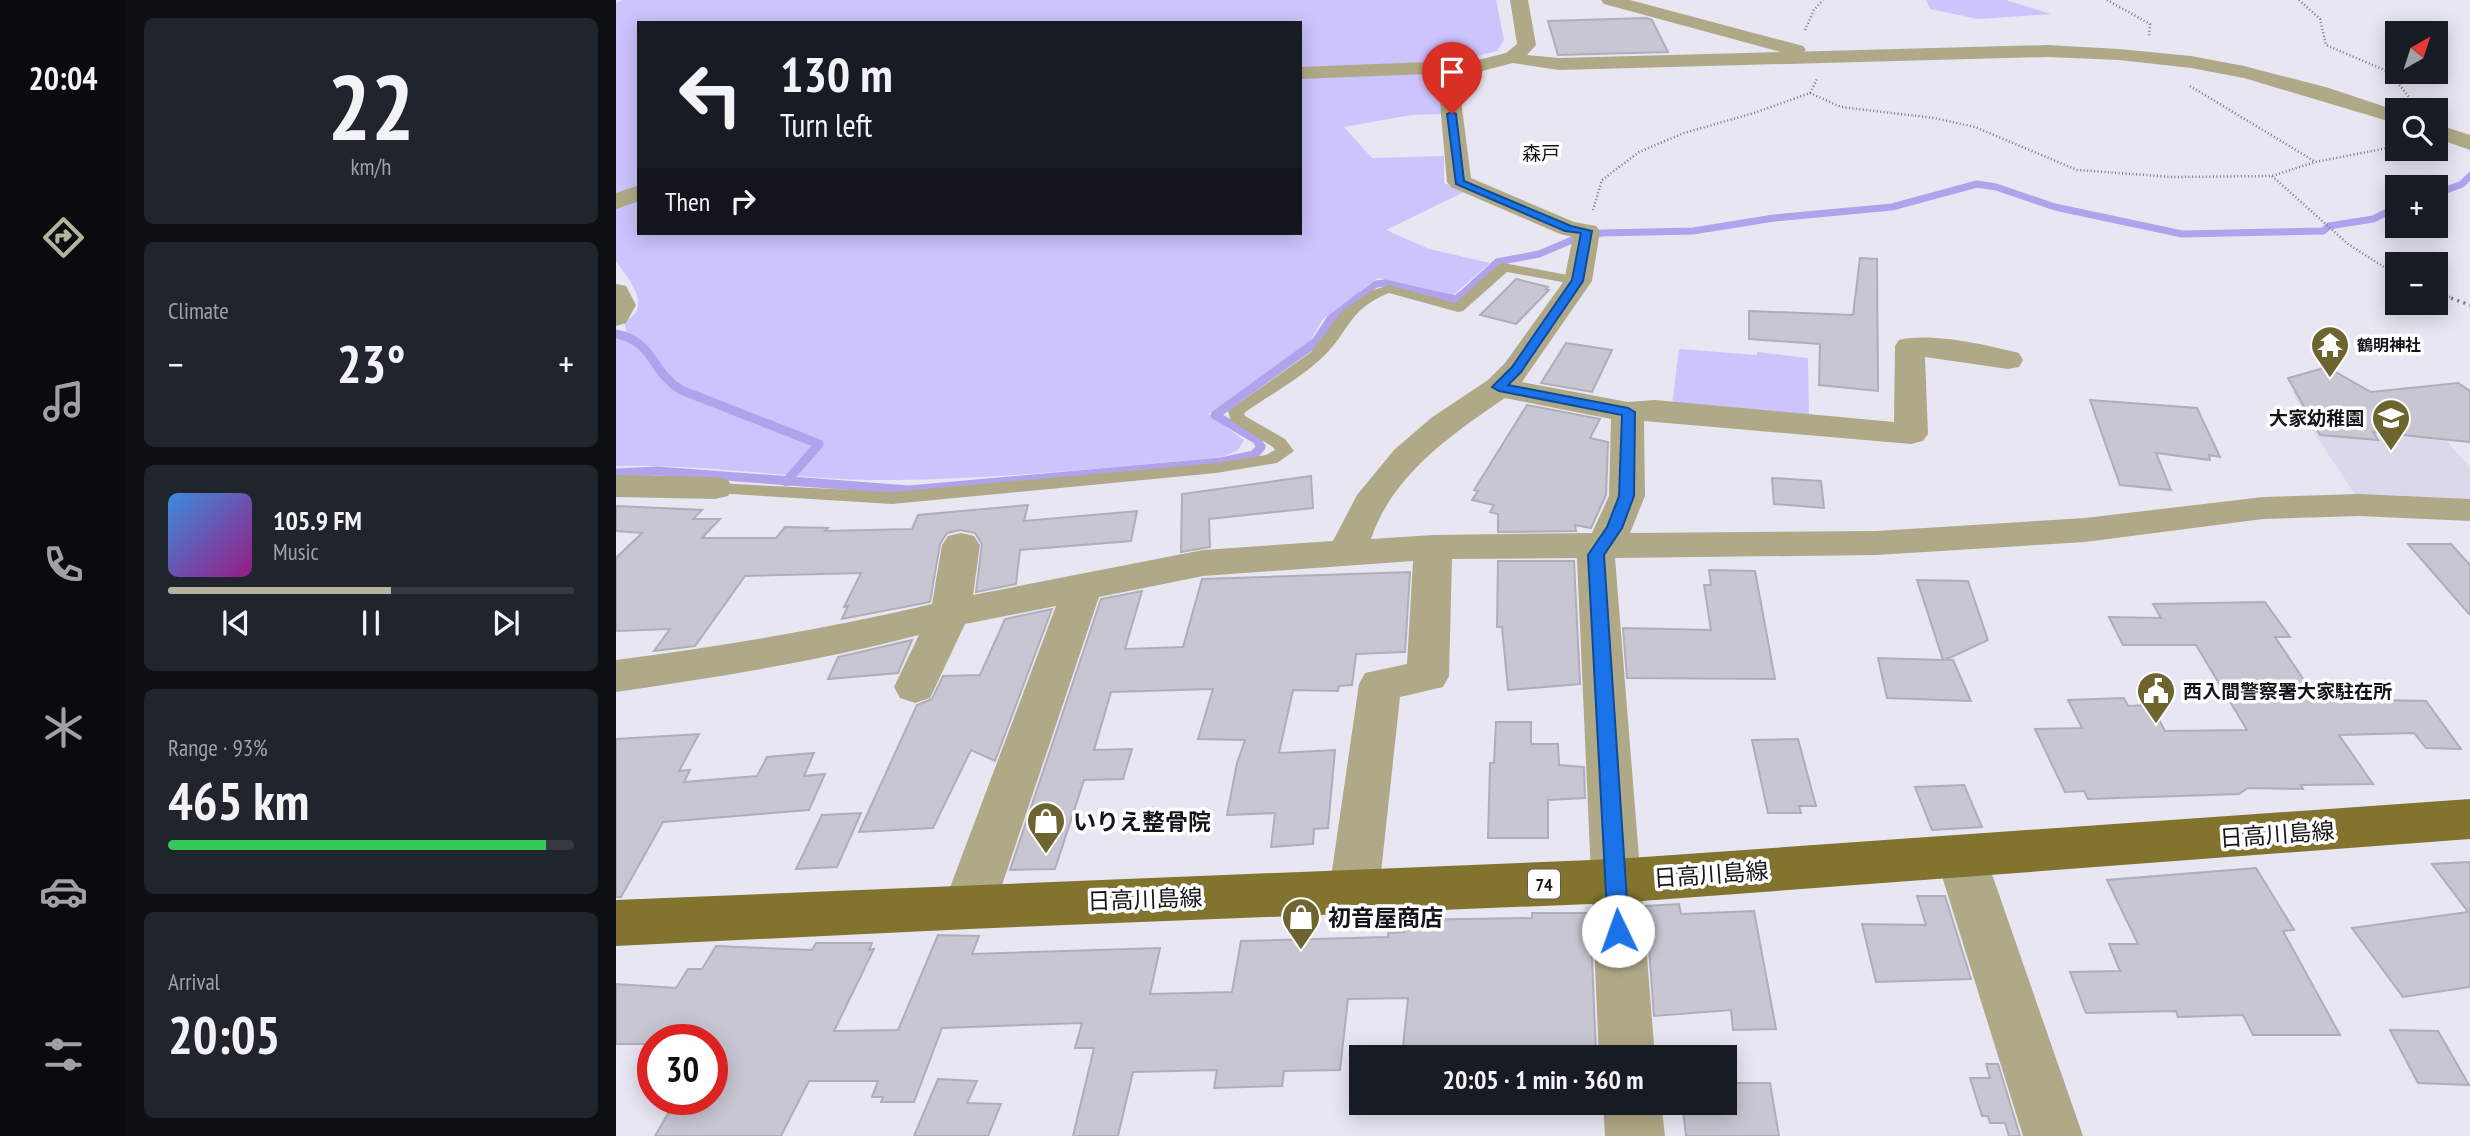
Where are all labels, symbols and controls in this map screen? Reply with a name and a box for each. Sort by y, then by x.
north arrow [2385,21,2448,84]
map controls [2385,21,2448,315]
text: 130 m [780,42,893,106]
pin [1422,42,1482,114]
text: 22 [328,47,415,165]
icon: left [665,49,756,140]
icon: arrive [1433,53,1471,91]
text: 20:04 [28,57,98,99]
button: search [2385,98,2448,161]
text: Turn left [780,104,872,146]
district label: 森戸 [1522,141,1560,165]
text: km/h [351,152,391,181]
button: + [2385,175,2448,238]
icon: right [724,182,762,220]
text: Then [665,185,710,218]
icon: directions [39,213,88,262]
button: − [2385,252,2448,315]
text: Climate [168,296,229,325]
temple icon: 鶴明神社 [2309,324,2351,379]
text: 23° [337,330,405,397]
place label: 鶴明神社 [2357,335,2421,355]
text: − [168,339,184,388]
text: + [558,339,574,388]
icon: music [39,377,88,426]
school or university icon: 大家幼稚園 [2370,397,2412,452]
place label: 大家幼稚園 [2269,406,2364,430]
text: 105.9 FM [273,504,362,537]
text: Music [273,537,319,566]
icon: phone [39,540,88,589]
icon: previous [217,604,255,642]
icon: pause [352,604,390,642]
icon: next [487,604,525,642]
public building icon: 西入間警察署大家駐在所 [2135,670,2177,725]
place label: 西入間警察署大家駐在所 [2183,679,2392,703]
icon: climate [39,703,88,752]
text: Range · 93% [168,733,268,762]
text: 465 km [168,767,309,834]
shop icon: いりえ整骨院 [1025,800,1067,855]
place label: いりえ整骨院 [1073,807,1211,836]
street label: 日高川島線 [2219,816,2335,852]
street label: 日高川島線 [1653,856,1769,892]
icon: car [39,867,88,916]
road number: 74 [1528,870,1560,898]
street label: 日高川島線 [1087,883,1203,915]
position arrow [1581,894,1655,968]
shop icon: 初音屋商店 [1280,896,1322,951]
place label: 初音屋商店 [1328,903,1443,932]
text: Arrival [168,967,220,996]
text: 20:05 [168,1001,280,1068]
speed limit sign: 30 [637,1024,728,1115]
icon: filters [39,1030,88,1079]
text: 20:05 · 1 min · 360 m [1443,1063,1643,1096]

